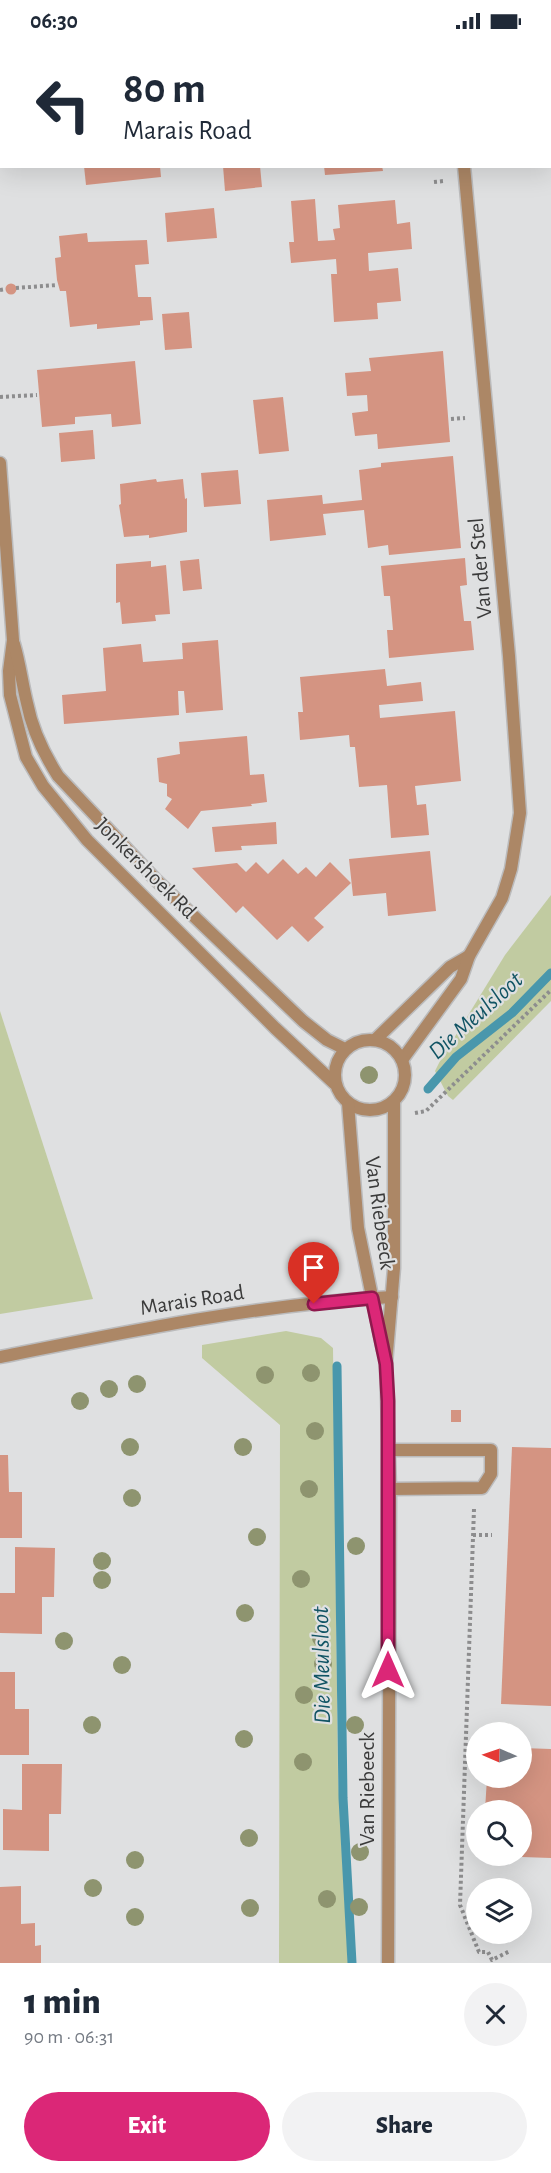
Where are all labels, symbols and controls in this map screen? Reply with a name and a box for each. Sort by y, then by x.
text: 06:30 [30,10,78,32]
icon: left [24,66,102,144]
text: 80 m [123,68,206,110]
text: Marais Road [123,117,252,144]
street label: Van der Stel [465,517,495,619]
street label: Jonkershoek Rd [91,813,201,923]
water label: Die Meulsloot [424,968,528,1064]
street label: Van Riebeeck [361,1155,399,1271]
pin [288,1242,339,1304]
icon: arrive [297,1251,330,1284]
street label: Marais Road [138,1281,246,1319]
water label: Die Meulsloot [309,1606,335,1724]
position arrow [356,1638,420,1702]
north arrow [466,1722,532,1788]
map controls [466,1722,532,1944]
street label: Van Riebeeck [356,1732,378,1846]
button: search [466,1800,532,1866]
button: layers [466,1878,532,1944]
button: close [464,1983,527,2046]
text: 1 min [24,1984,101,2020]
text: 90 m · 06:31 [24,2027,114,2047]
button: Exit [24,2092,270,2161]
button: Share [282,2092,527,2161]

